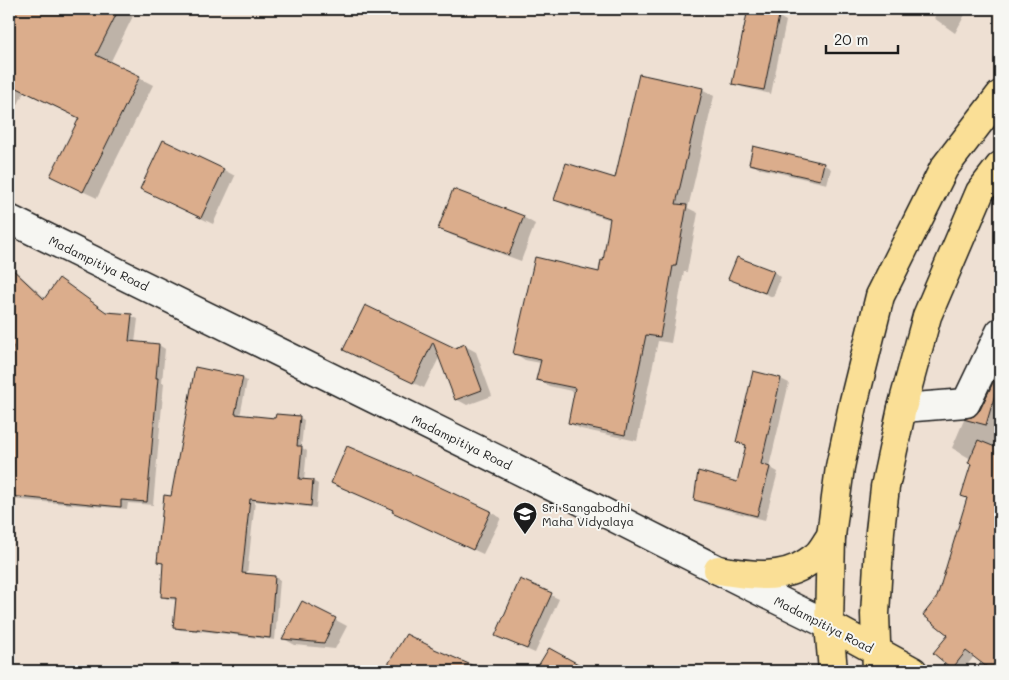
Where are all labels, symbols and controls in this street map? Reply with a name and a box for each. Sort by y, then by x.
scale bar [826,22,899,54]
text: 20 m [834,29,868,49]
street label: Madampitiya Road [46,232,152,294]
street label: Madampitiya Road [409,411,515,473]
place label: Sri Sangabodhi Maha Vidyalaya [542,499,634,529]
school or university icon: Sri Sangabodhi Maha Vidyalaya [512,501,538,535]
street label: Madampitiya Road [772,592,877,656]

